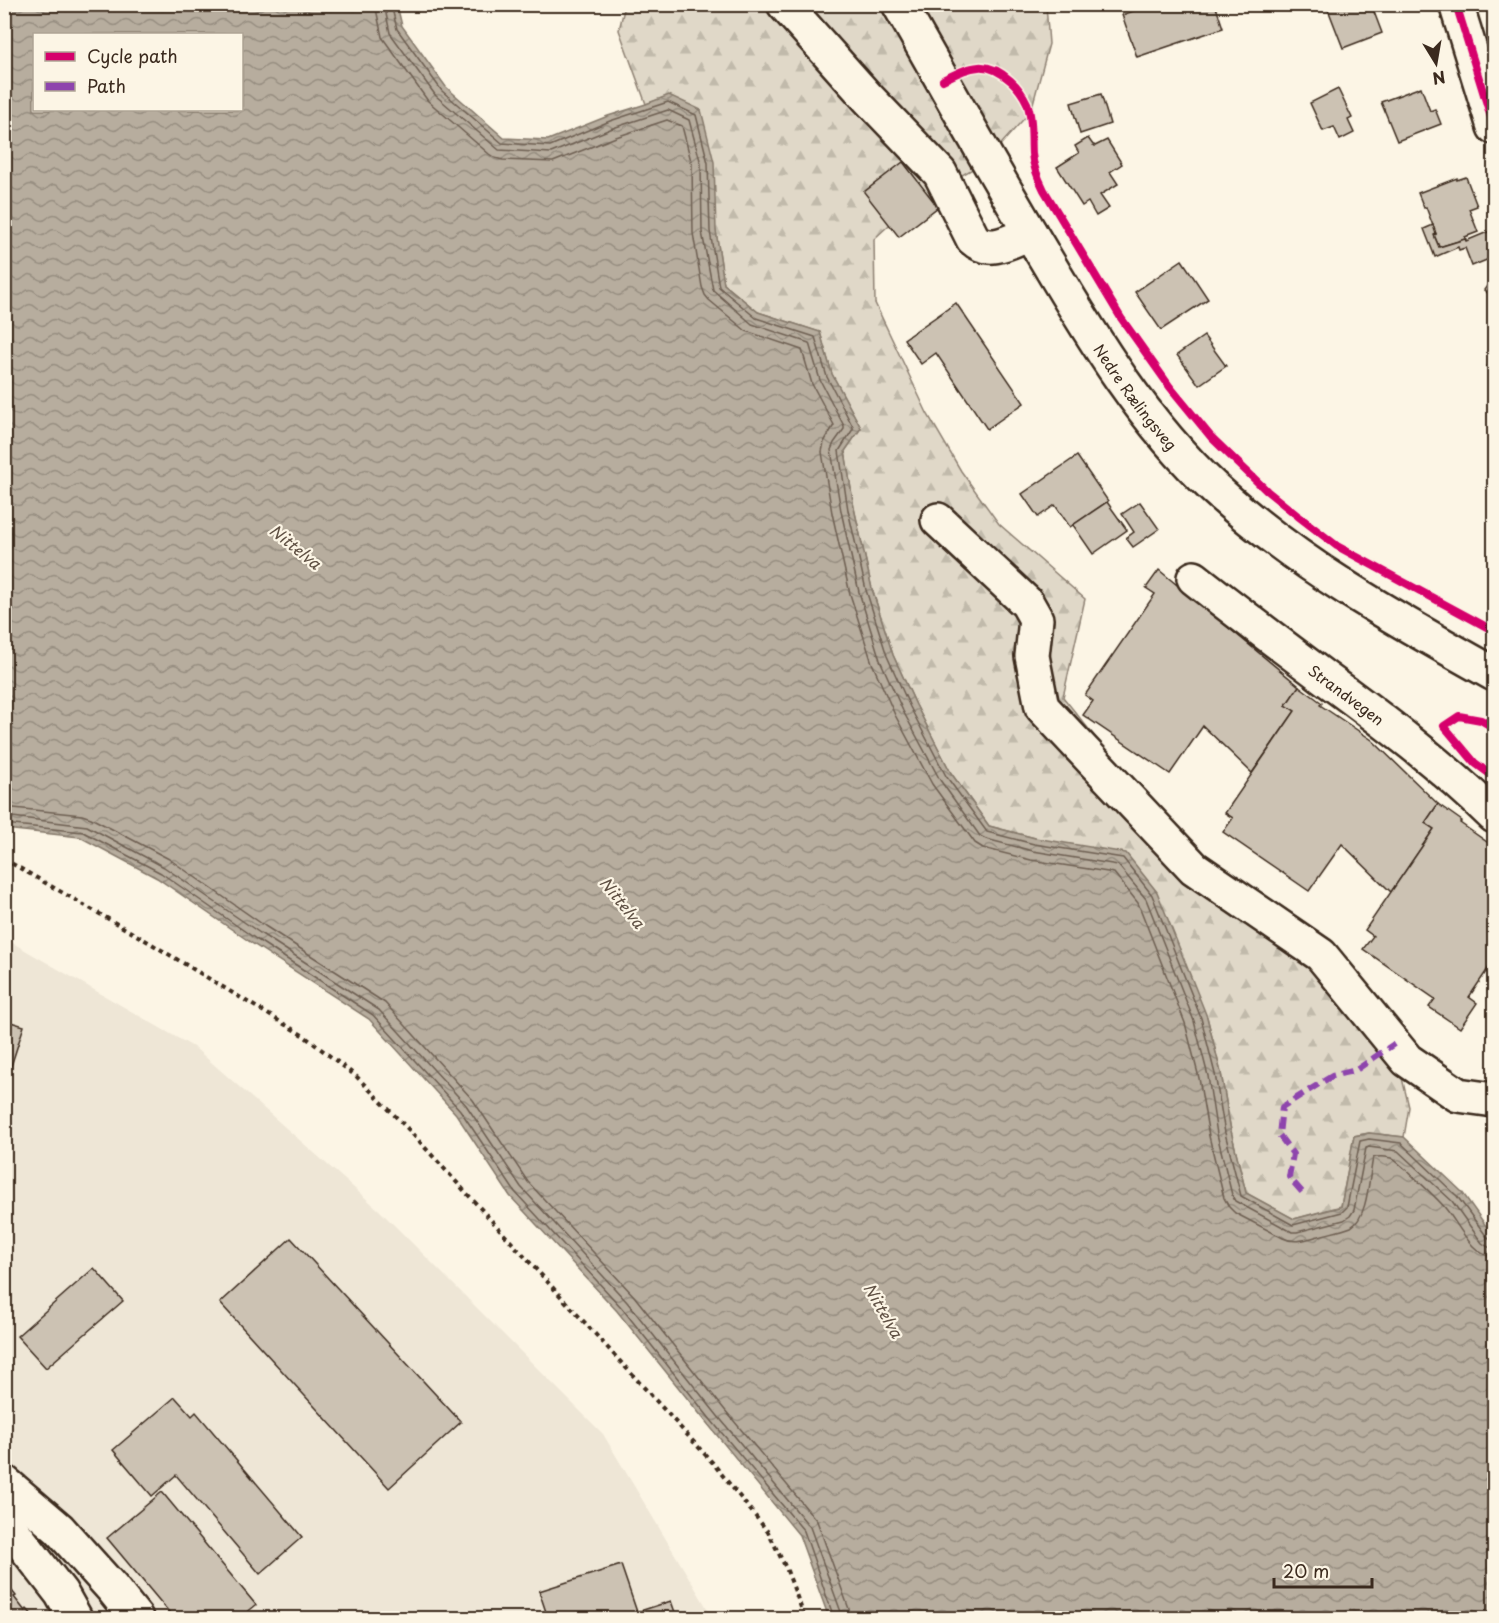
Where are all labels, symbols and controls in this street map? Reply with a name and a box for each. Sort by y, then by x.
legend [33,33,243,111]
north arrow [1406,33,1466,93]
text: Cycle path [87,42,178,69]
text: N [1431,66,1448,92]
text: Path [87,72,126,99]
street label: Nedre Rælingsveg [1089,339,1183,455]
water label: Nittelva [265,518,328,575]
street label: Strandvegen [1304,658,1390,730]
water label: Nittelva [595,871,652,934]
water label: Nittelva [859,1278,910,1343]
scale bar [1274,1551,1372,1589]
text: 20 m [1283,1557,1329,1584]

